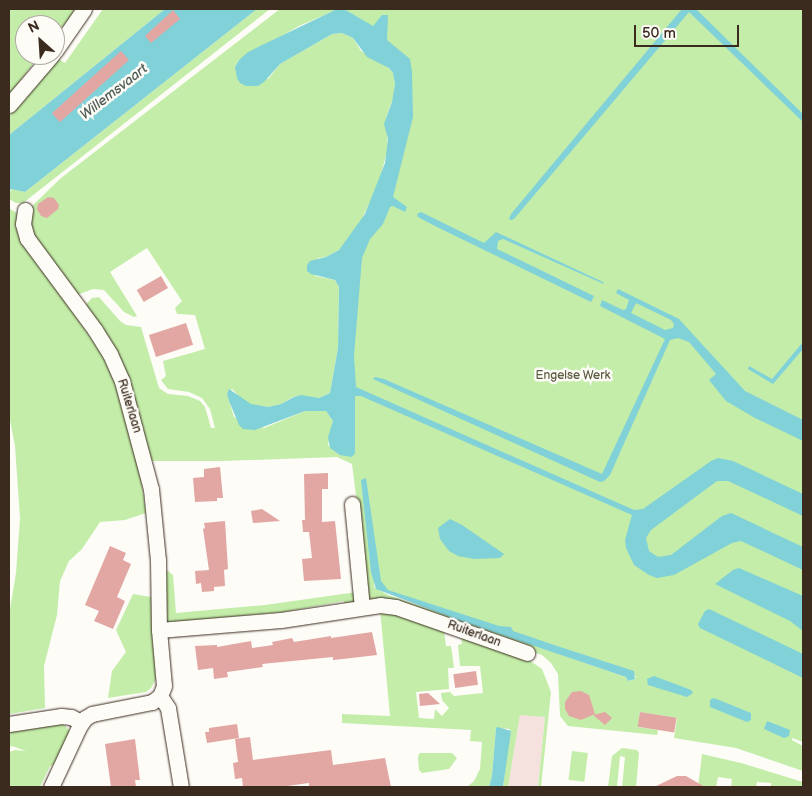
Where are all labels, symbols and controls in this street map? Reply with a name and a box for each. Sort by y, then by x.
north arrow [15,15,65,65]
scale bar [637,15,742,47]
text: N [25,17,42,37]
text: 50 m [642,24,676,43]
water label: Willemsvaart [77,61,151,123]
park label: Engelse Werk [535,369,611,383]
street label: Ruiterlaan [114,377,144,435]
street label: Ruiterlaan [445,618,503,650]

